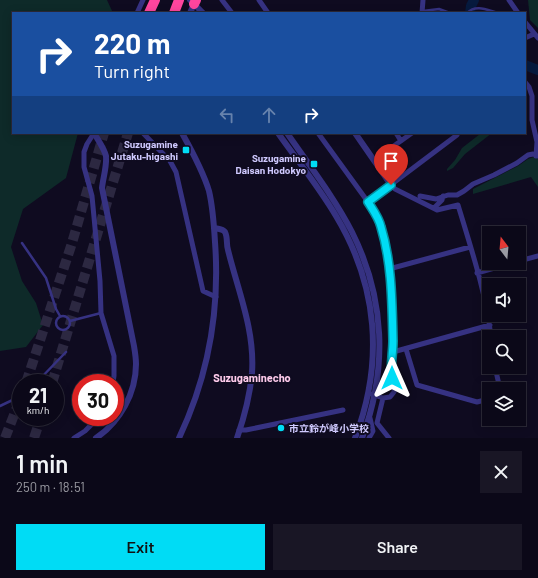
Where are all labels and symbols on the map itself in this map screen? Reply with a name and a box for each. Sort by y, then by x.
place label: Suzugamine Jutaku-higashi [111,138,179,162]
pin [374,144,408,185]
marker: Suzugamine Jutaku-higashi [181,145,191,155]
place label: Suzugamine Daisan Hodokyo [236,152,307,176]
marker: Suzugamine Daisan Hodokyo [309,159,319,169]
north arrow [482,226,526,270]
position arrow [371,357,413,399]
district label: Suzugaminecho [213,371,291,384]
speed limit sign: 30 [72,374,124,426]
place label: 市立鈴が峰小学校 [289,422,369,434]
marker: 市立鈴が峰小学校 [276,423,286,433]

